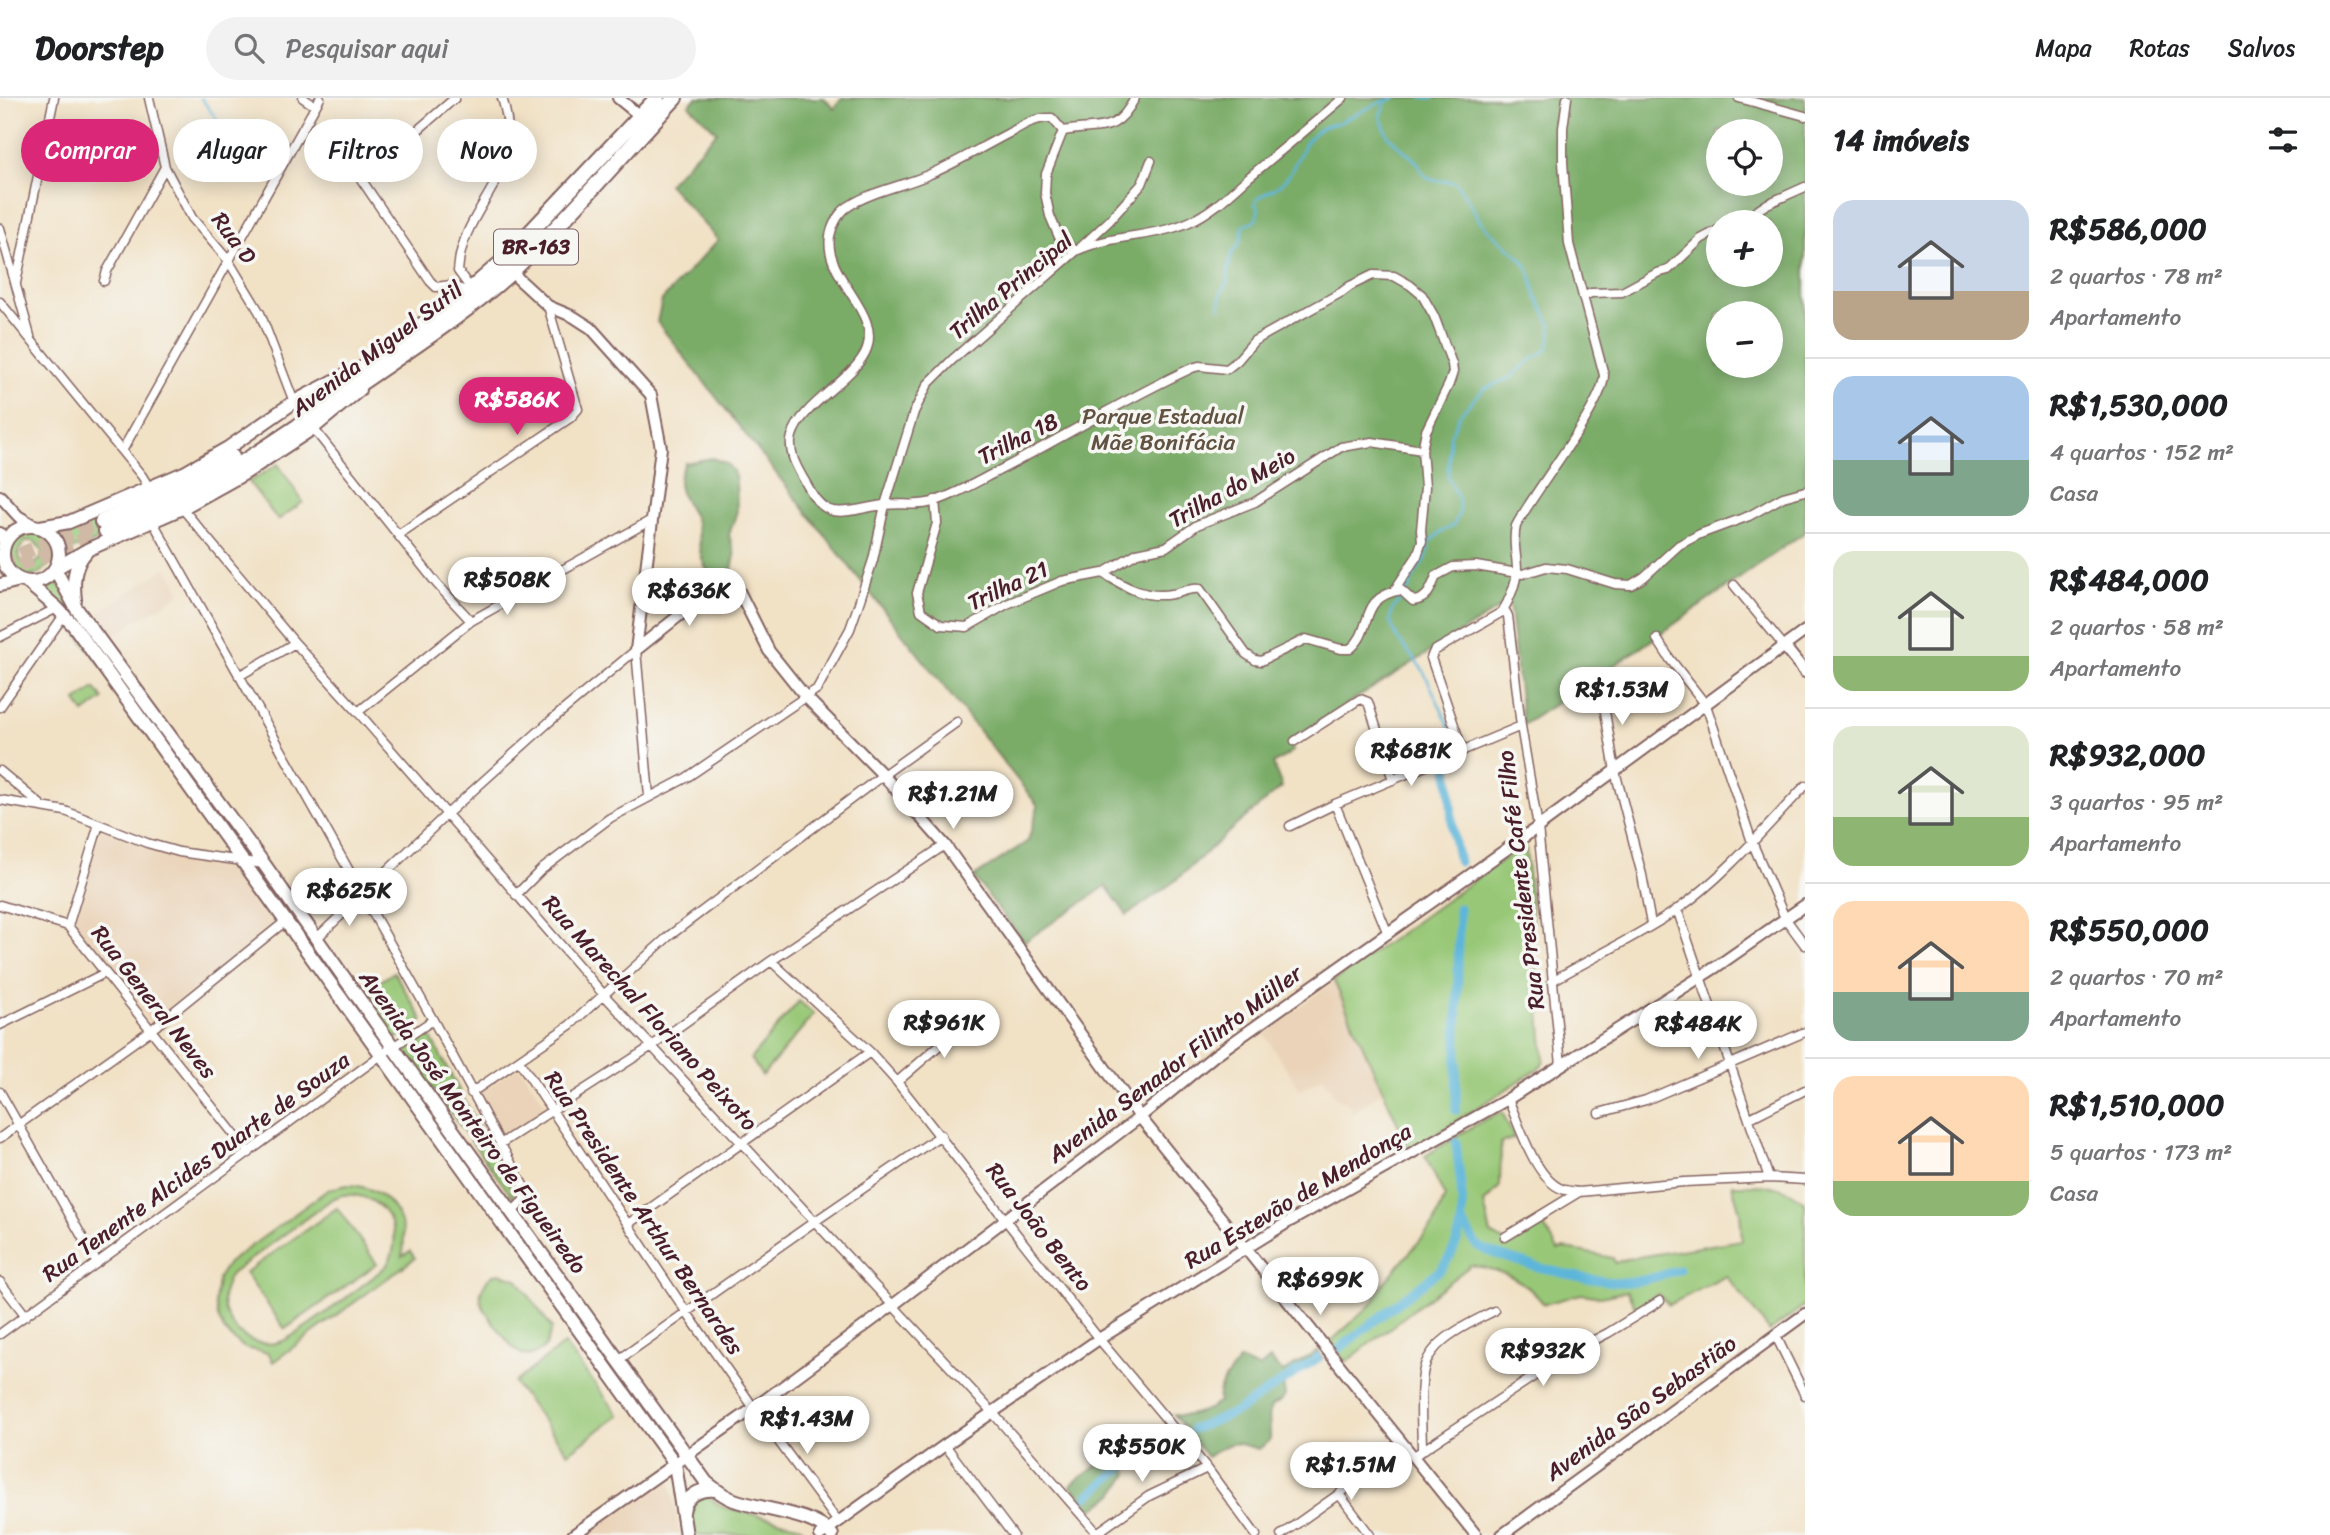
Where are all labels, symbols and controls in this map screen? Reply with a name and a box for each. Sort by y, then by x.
search box [206,17,696,80]
text: Doorstep [35,19,164,77]
text: Pesquisar aqui [286,25,448,71]
text: Mapa [2035,27,2092,69]
text: Rotas [2130,27,2190,69]
text: Salvos [2228,27,2295,69]
icon: search [230,29,268,67]
text: 14 imóveis [1833,113,1969,167]
chip: Comprar [21,119,159,182]
chip: Alugar [173,119,290,182]
chip: Filtros [304,119,423,182]
chip: Novo [437,119,537,182]
map controls [1706,119,1783,378]
button: locate [1706,119,1783,196]
icon: filters [2264,121,2302,159]
text: R$586,000 [2050,202,2207,256]
street label: Rua D [200,203,268,274]
button: + [1706,210,1783,287]
street label: Trilha Principal [939,221,1083,351]
icon: home [1889,228,1973,312]
road number: BR-163 [494,230,578,264]
text: 2 quartos · 78 m² [2050,256,2223,297]
street label: Avenida Miguel Sutil [281,270,473,428]
text: Apartamento [2050,297,2181,338]
button: − [1706,301,1783,378]
pin: R$586K [460,378,574,437]
text: R$1,530,000 [2050,378,2228,432]
text: R$586K [475,379,559,420]
park label: Parque Estadual Mãe Bonifácia [1082,396,1244,463]
street label: Trilha 18 [970,401,1066,477]
icon: home [1889,404,1973,488]
text: 4 quartos · 152 m² [2050,432,2234,473]
street label: Trilha do Meio [1161,436,1303,540]
text: Casa [2050,473,2098,514]
street label: Trilha 21 [960,549,1056,623]
text: R$484,000 [2050,553,2209,607]
pin: R$508K [450,558,564,617]
text: R$508K [464,559,550,600]
pin: R$636K [632,568,746,628]
text: R$636K [648,570,730,611]
icon: home [1889,579,1973,663]
text: 2 quartos · 58 m² [2050,607,2224,648]
text: Apartamento [2050,648,2181,689]
pin: R$1.53M [1557,668,1687,727]
text: R$1.53M [1576,669,1668,710]
pin: R$681K [1354,728,1468,788]
text: R$932,000 [2050,728,2206,782]
text: R$681K [1371,730,1451,771]
street label: Rua Presidente Café Filho [1485,748,1557,1012]
icon: home [1889,754,1973,838]
pin: R$1.21M [888,772,1018,831]
text: R$1.21M [908,773,998,814]
text: 3 quartos · 95 m² [2050,782,2223,823]
text: Apartamento [2050,823,2181,864]
pin: R$625K [292,868,406,928]
text: R$625K [307,870,391,911]
street label: Rua Marechal Floriano Peixoto [532,885,768,1141]
text: R$550,000 [2050,903,2209,957]
street label: Rua General Neves [80,916,228,1089]
icon: home [1889,929,1973,1013]
street label: Avenida Senador Filinto Müller [1038,953,1313,1175]
text: 2 quartos · 70 m² [2050,957,2223,998]
street label: Avenida José Monteiro de Figueiredo [347,960,598,1283]
text: Apartamento [2050,998,2181,1039]
pin: R$961K [887,1000,1001,1060]
text: R$961K [904,1002,984,1043]
pin: R$484K [1641,1002,1755,1061]
text: R$484K [1655,1003,1741,1044]
street label: Rua Tenente Alcides Duarte de Souza [33,1040,359,1293]
street label: Rua Presidente Arthur Bernardes [533,1062,755,1364]
text: R$1,510,000 [2050,1078,2224,1132]
icon: home [1889,1104,1973,1188]
street label: Rua Estevão de Mendonça [1176,1111,1420,1280]
text: 5 quartos · 173 m² [2050,1132,2232,1173]
street label: Rua João Bento [975,1153,1103,1301]
text: Casa [2050,1173,2098,1214]
pin: R$699K [1263,1258,1377,1317]
text: R$699K [1278,1259,1362,1300]
street label: Avenida São Sebastião [1535,1324,1746,1493]
pin: R$932K [1486,1328,1600,1388]
text: R$932K [1501,1330,1585,1371]
pin: R$1.43M [742,1396,872,1456]
text: R$1.43M [761,1398,853,1439]
pin: R$550K [1085,1424,1199,1484]
text: R$550K [1099,1426,1185,1467]
pin: R$1.51M [1286,1442,1416,1502]
text: R$1.51M [1306,1444,1396,1485]

